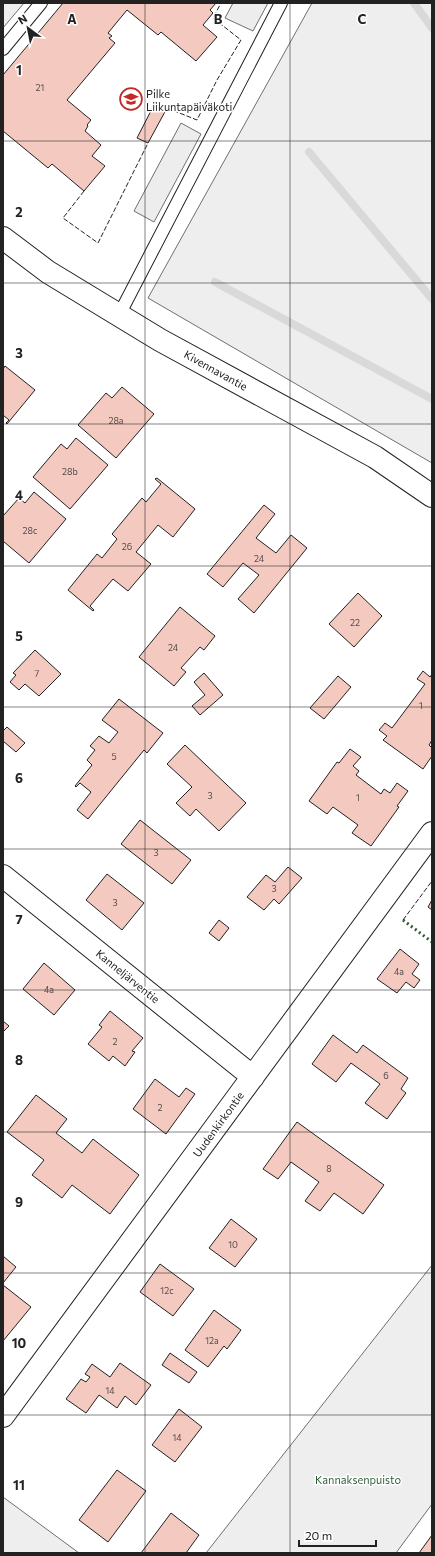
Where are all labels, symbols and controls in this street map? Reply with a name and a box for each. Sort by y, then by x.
north arrow [8,8,48,48]
text: N [15,11,29,27]
text: A [67,11,77,27]
text: B [214,11,223,27]
text: C [358,11,367,27]
text: 1 [16,62,22,78]
house number: 21 [36,82,44,93]
school or university icon: Pilke Liikuntapäiväkoti [118,86,144,112]
place label: Pilke Liikuntapäiväkoti [146,87,233,113]
text: 2 [15,204,23,220]
text: 3 [15,345,23,361]
street label: Kivennavantie [182,347,250,393]
house number: 28a [108,415,124,426]
house number: 28b [62,466,78,477]
text: 4 [15,487,23,503]
house number: 28c [23,525,38,536]
house number: 26 [122,541,132,552]
house number: 24 [254,553,265,564]
house number: 22 [350,617,360,628]
text: 5 [15,628,23,644]
house number: 24 [168,642,179,653]
house number: 7 [35,668,40,679]
house number: 1 [419,700,423,711]
house number: 5 [111,751,117,762]
text: 6 [15,770,23,786]
house number: 3 [207,790,213,801]
house number: 1 [356,792,360,803]
house number: 3 [153,847,159,858]
house number: 3 [271,883,277,894]
house number: 3 [112,897,118,908]
text: 7 [15,911,23,927]
street label: Kanneljärventie [94,946,163,1006]
house number: 4a [394,966,404,977]
house number: 4a [44,984,54,995]
house number: 2 [113,1036,118,1047]
text: 8 [15,1052,23,1068]
house number: 6 [383,1070,389,1081]
street label: Uudenkirkontie [190,1089,246,1159]
house number: 2 [158,1102,163,1113]
house number: 8 [326,1163,332,1174]
text: 9 [15,1194,23,1210]
house number: 10 [228,1239,238,1250]
house number: 12c [160,1285,174,1296]
text: 10 [12,1335,27,1351]
house number: 12a [205,1335,219,1346]
house number: 14 [105,1385,115,1396]
house number: 14 [172,1432,182,1443]
park label: Kannaksenpuisto [315,1473,401,1486]
text: 11 [13,1477,25,1493]
scale bar [299,1522,376,1548]
text: 20 m [305,1528,332,1542]

